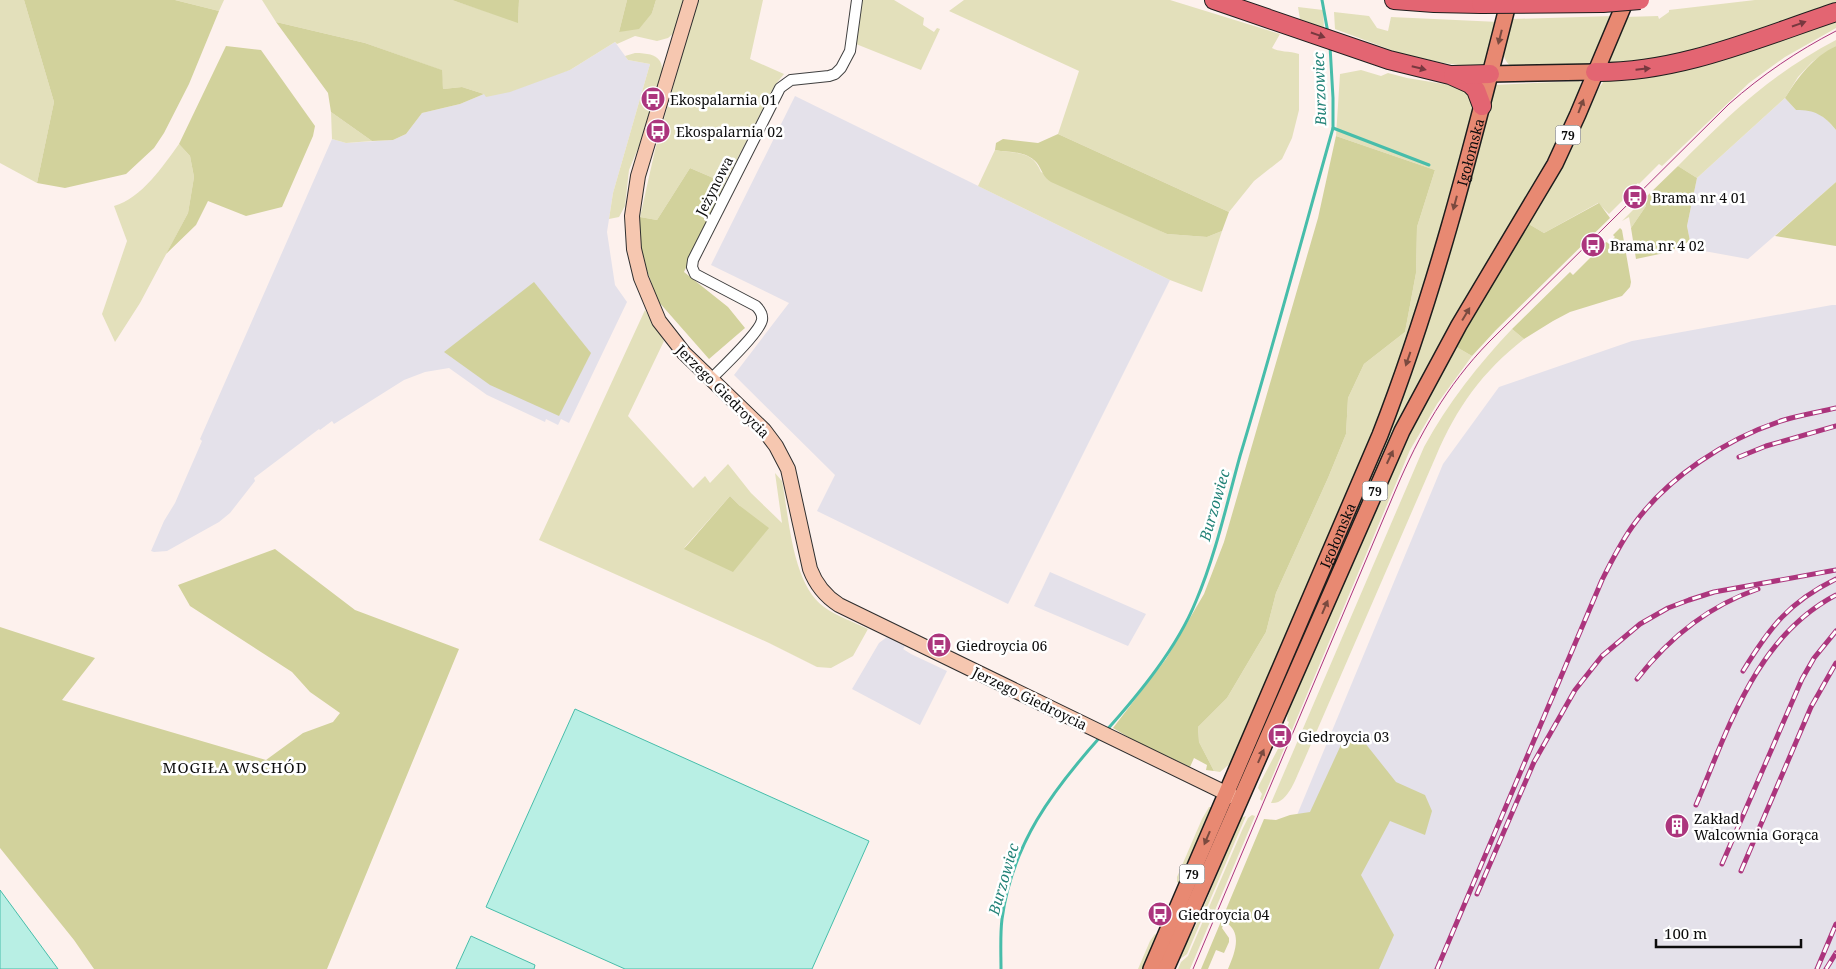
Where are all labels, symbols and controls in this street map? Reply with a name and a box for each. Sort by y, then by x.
one-way arrow [1792,20,1807,28]
one-way arrow [1496,30,1504,45]
one-way arrow [1310,32,1325,39]
water label: Burzowiec [1308,51,1330,127]
one-way arrow [1412,64,1427,72]
one-way arrow [1636,65,1652,73]
bus stop icon: Ekospalarnia 01 [640,86,666,112]
place label: Ekospalarnia 01 [670,90,777,109]
one-way arrow [1578,98,1586,113]
street label: Igołomska [1452,116,1488,188]
bus stop icon: Ekospalarnia 02 [645,118,671,144]
place label: Ekospalarnia 02 [676,122,783,141]
road number: 79 [1556,126,1580,144]
street label: Jeżynowa [690,153,737,220]
bus stop icon: Brama nr 4 01 [1622,184,1648,210]
place label: Brama nr 4 01 [1652,188,1747,207]
one-way arrow [1450,196,1458,211]
bus stop icon: Brama nr 4 02 [1580,232,1606,258]
place label: Brama nr 4 02 [1610,236,1705,255]
one-way arrow [1461,307,1470,320]
street label: Jerzego Giedroycia [671,339,774,442]
one-way arrow [1404,352,1412,367]
one-way arrow [1385,450,1394,465]
water label: Burzowiec [1194,466,1234,544]
road number: 79 [1362,482,1388,501]
street label: Igołomska [1315,500,1359,571]
one-way arrow [1322,600,1330,614]
bus stop icon: Giedroycia 06 [926,632,952,658]
place label: Giedroycia 06 [956,636,1048,655]
street label: Jerzego Giedroycia [969,662,1090,734]
bus stop icon: Giedroycia 03 [1267,723,1293,749]
place label: Giedroycia 03 [1298,727,1390,746]
one-way arrow [1257,749,1265,763]
district label: MOGIŁA WSCHÓD [162,757,308,777]
place label: Zakład Walcownia Gorąca [1694,809,1819,844]
building icon: Zakład Walcownia Gorąca [1664,813,1690,839]
one-way arrow [1203,831,1211,846]
water label: Burzowiec [983,840,1023,918]
road number: 79 [1180,864,1204,884]
bus stop icon: Giedroycia 04 [1147,901,1173,927]
place label: Giedroycia 04 [1178,905,1270,924]
scale bar [1656,916,1801,948]
text: 100 m [1664,923,1707,943]

